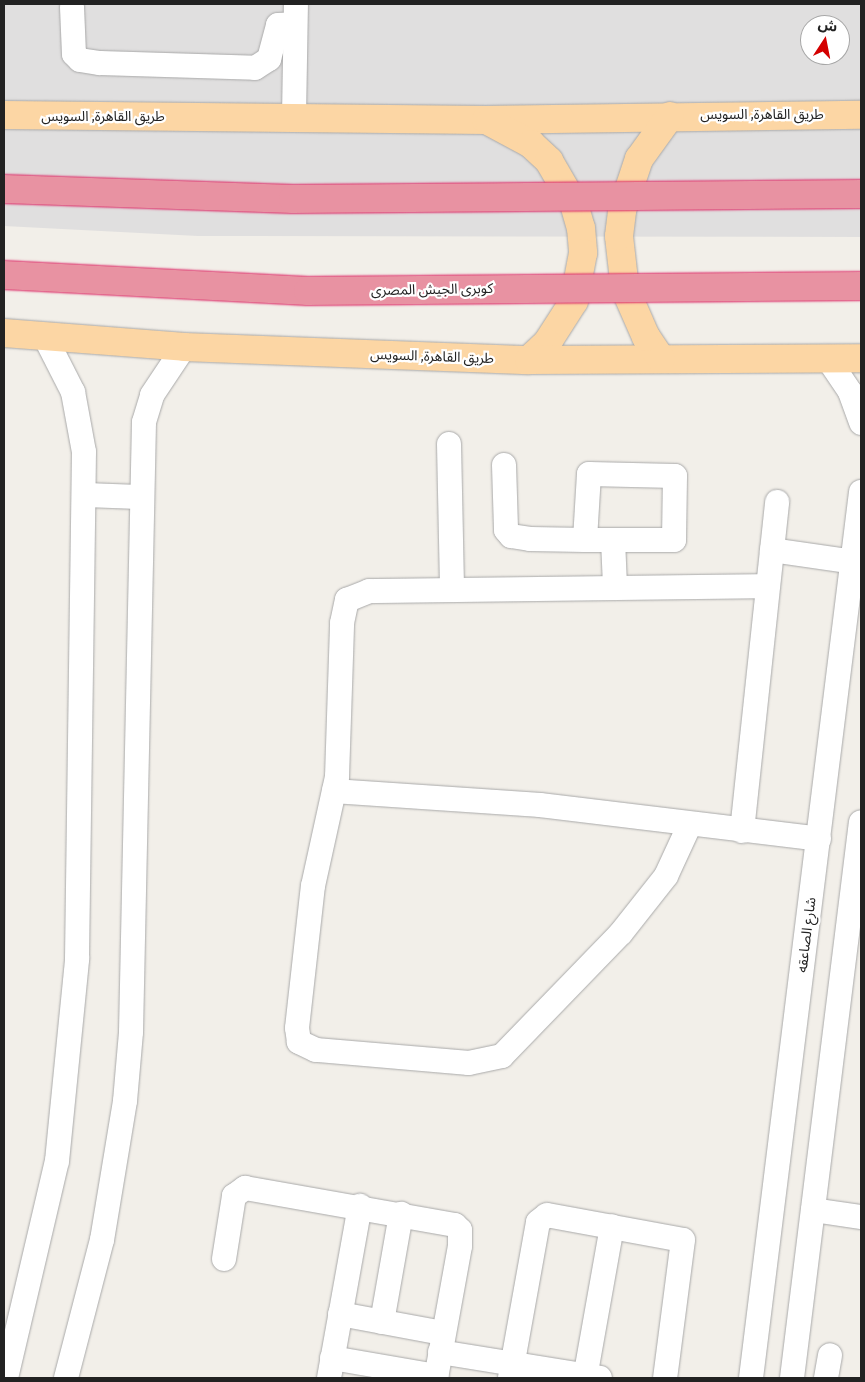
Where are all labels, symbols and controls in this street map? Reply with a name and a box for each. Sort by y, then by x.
north arrow [800,15,850,65]
text: ش [817,16,839,36]
street label: طريق القاهرة, السويس [700,107,824,123]
street label: طريق القاهرة, السويس [41,109,165,125]
street label: كوبرى الجيش المصرى [371,281,493,299]
street label: طريق القاهرة, السويس [370,346,494,368]
street label: شارع الصاعقه [794,896,820,974]

